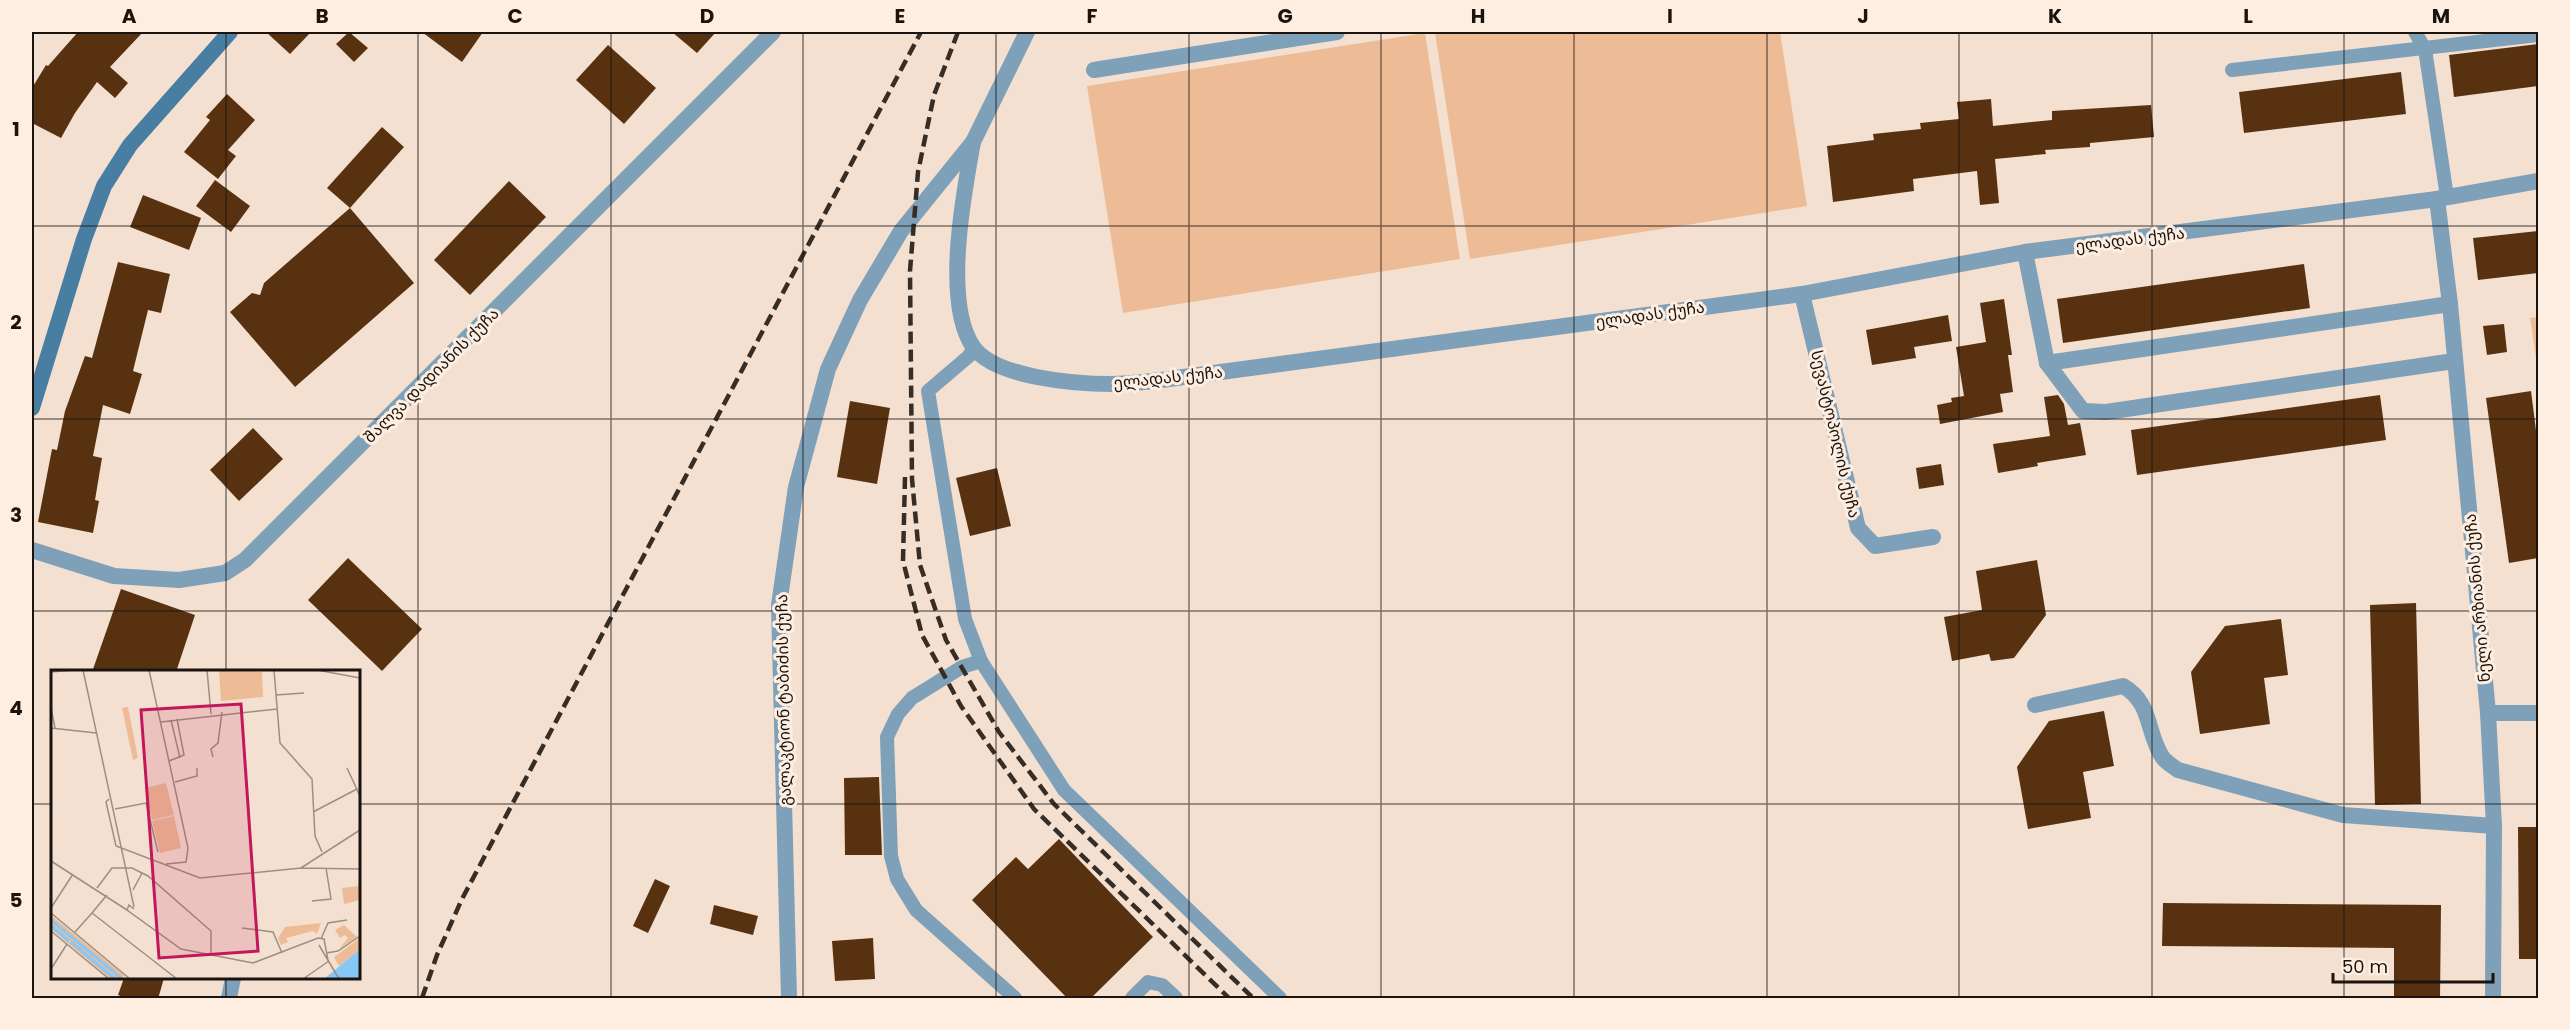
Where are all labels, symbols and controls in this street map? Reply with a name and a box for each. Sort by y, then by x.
text: A [122,2,137,30]
text: B [315,2,329,30]
text: C [507,2,523,30]
text: D [700,2,714,30]
text: E [895,2,905,30]
text: F [1087,2,1098,30]
text: G [1277,2,1293,30]
text: H [1471,2,1485,30]
text: I [1667,2,1673,30]
text: J [1857,2,1869,30]
text: K [2048,2,2062,30]
text: L [2243,2,2253,30]
text: M [2432,2,2450,30]
text: 1 [12,115,20,143]
street label: ელადას ქუჩა [2074,221,2186,258]
street label: ელადას ქუჩა [1594,295,1706,334]
street label: შალვა დადიანის ქუჩა [359,303,504,448]
text: 2 [10,308,22,336]
street label: სევასტოპოლის ქუჩა [1805,348,1866,520]
street label: ელადას ქუჩა [1112,360,1224,395]
text: 3 [10,501,22,529]
street label: ნელი არზიანის ქუჩა [2459,513,2496,683]
street label: გალაკტიონ ტაბიძის ქუჩა [770,594,797,806]
inset map [51,670,360,979]
text: 4 [9,694,23,722]
text: 5 [10,886,23,914]
scale bar [2333,946,2494,984]
text: 50 m [2342,954,2388,979]

